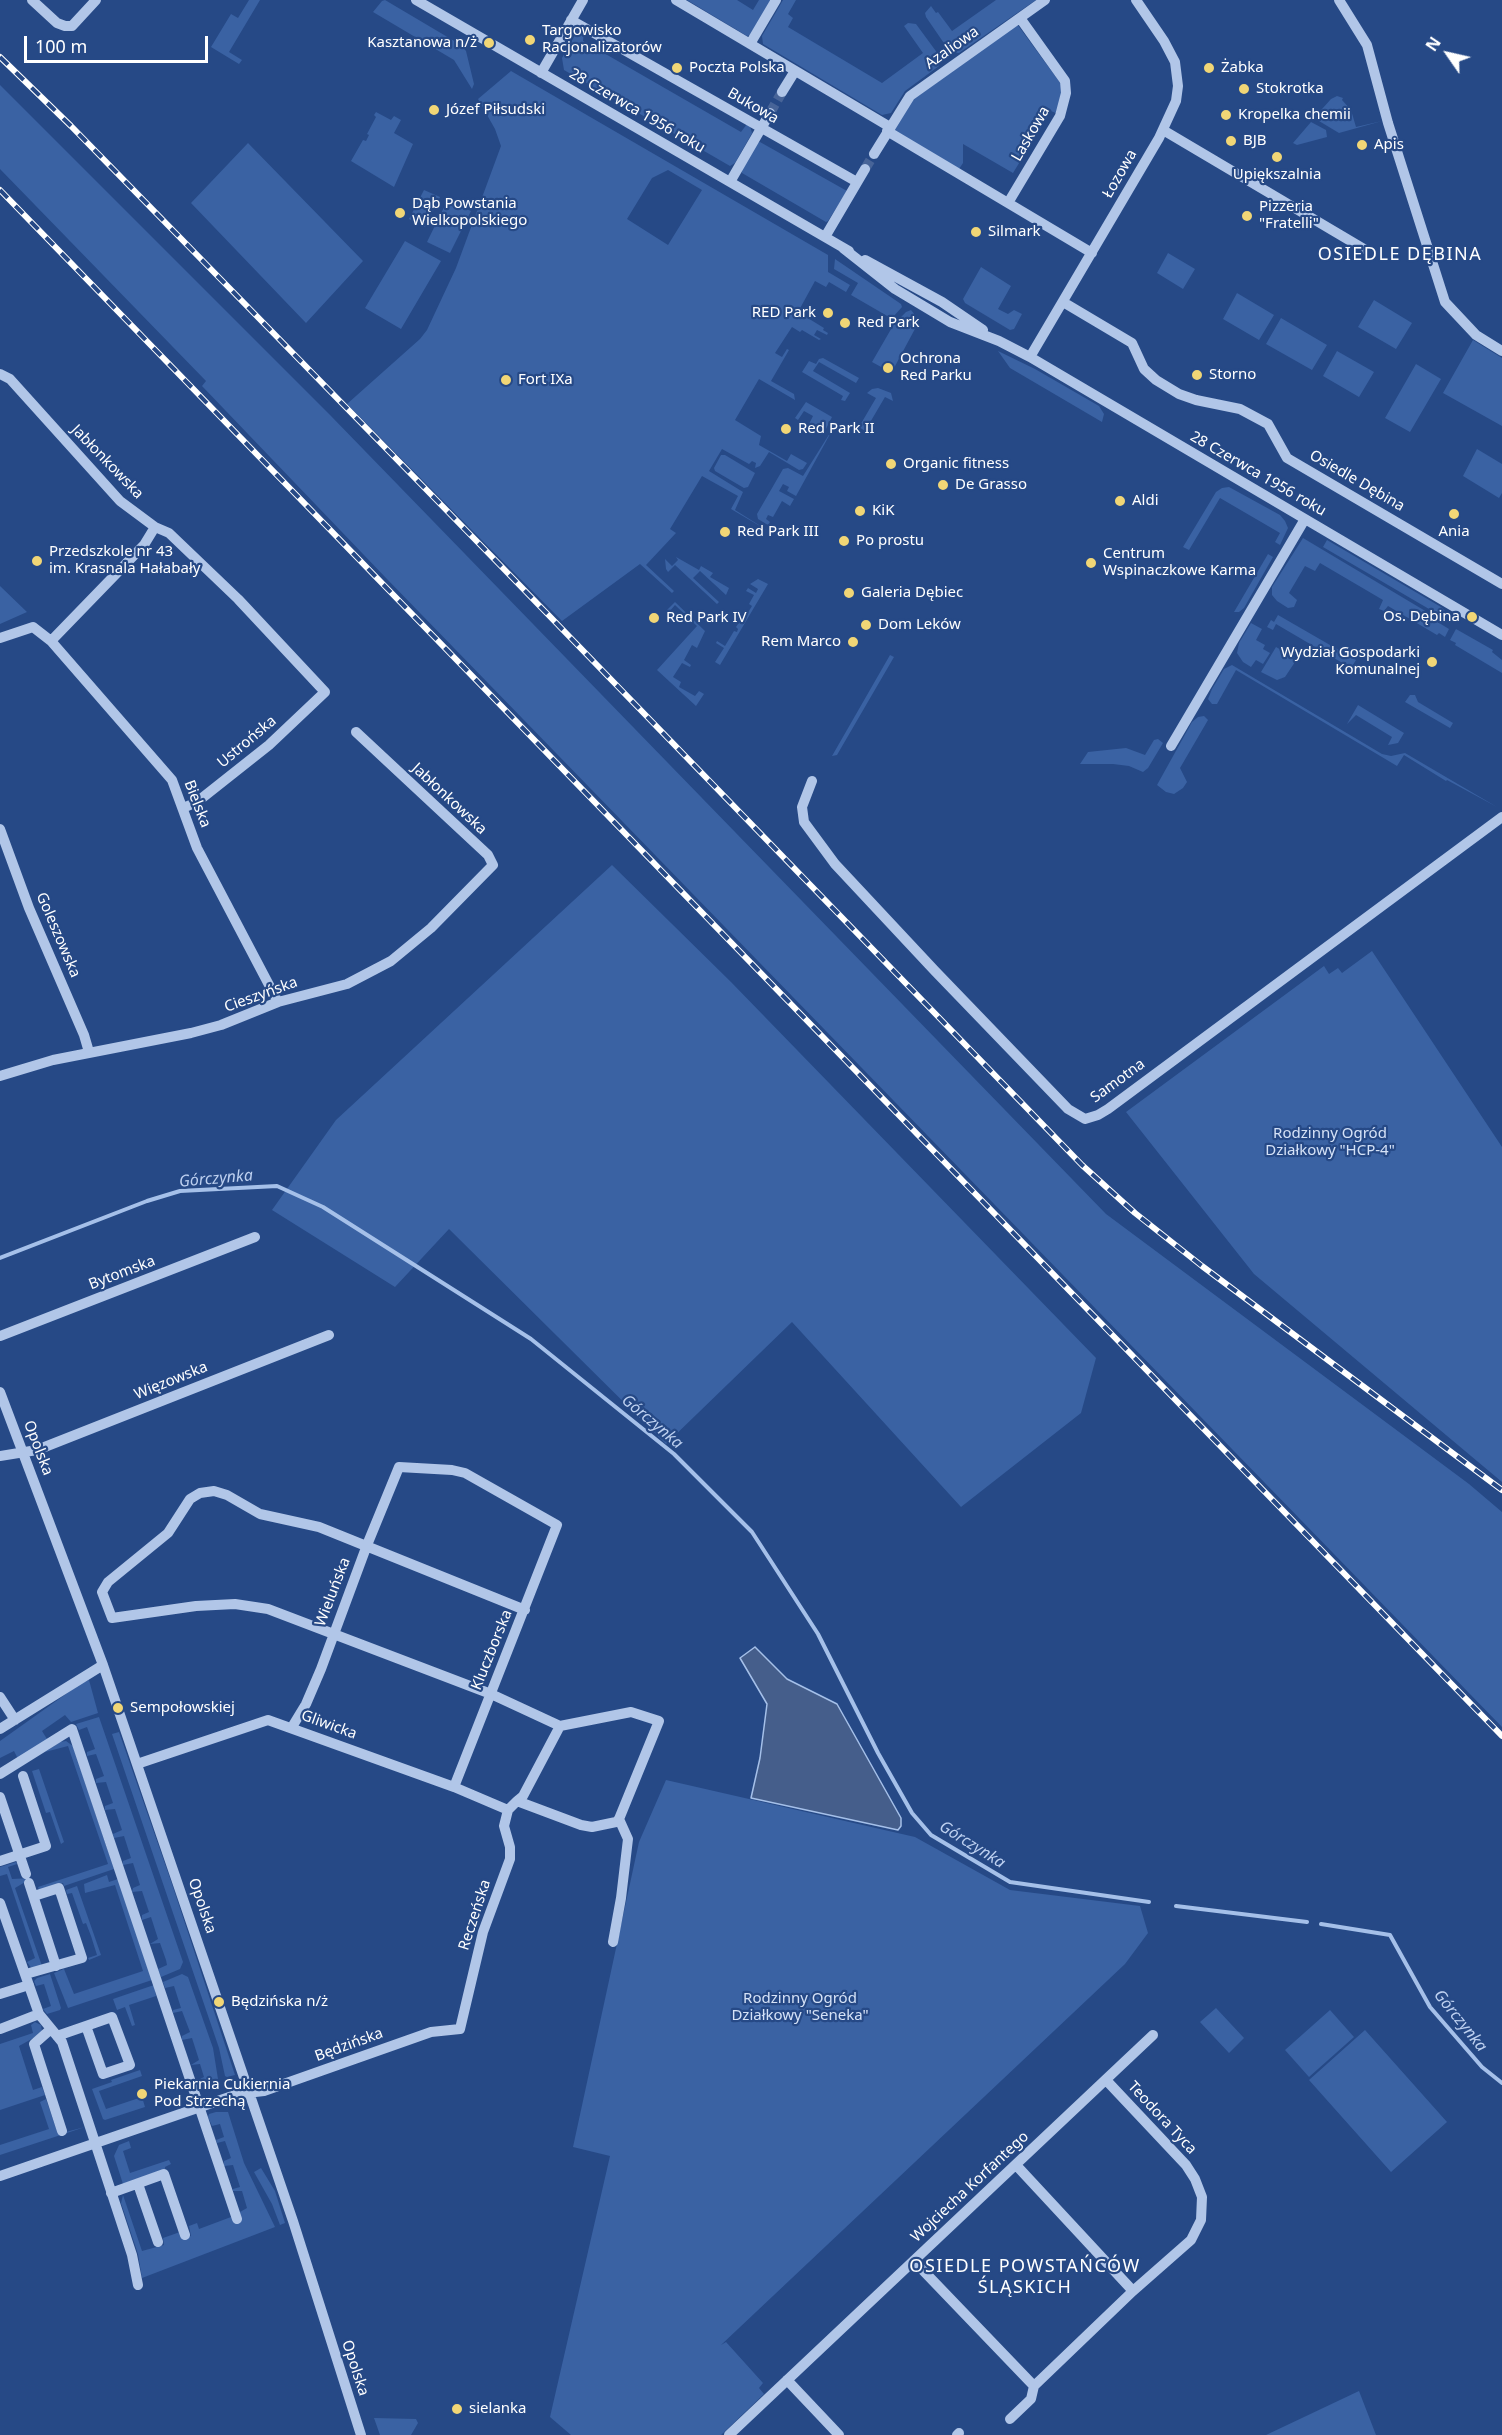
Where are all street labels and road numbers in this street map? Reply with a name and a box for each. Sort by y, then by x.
street label: Azaliowa [922,23,982,73]
street label: 28 Czerwca 1956 roku [566,65,708,157]
street label: Bukowa [724,84,782,128]
street label: Laskowa [1008,103,1054,165]
street label: Łozowa [1099,147,1141,201]
street label: Jabłonkowska [67,421,147,503]
street label: 28 Czerwca 1956 roku [1187,428,1329,520]
street label: Osiedle Dębina [1306,446,1408,516]
street label: Ustrońska [214,712,280,772]
street label: Jabłonkowska [408,760,490,838]
street label: Bielska [180,778,214,830]
street label: Goleszowska [32,890,84,980]
street label: Cieszyńska [222,973,300,1017]
street label: Samotna [1087,1055,1149,1107]
street label: Bytomska [86,1252,158,1294]
street label: Więzowska [132,1358,210,1404]
street label: Opolska [19,1418,57,1478]
street label: Wieluńska [312,1555,354,1629]
street label: Kluczborska [468,1607,516,1693]
street label: Gliwicka [299,1707,359,1743]
street label: Opolska [184,1876,220,1936]
street label: Reczeńska [455,1877,495,1953]
street label: Będzińska [312,2024,386,2066]
street label: Teodora Tyca [1124,2078,1200,2158]
street label: Wojciecha Korfantego [907,2128,1033,2246]
street label: Opolska [338,2338,372,2398]

